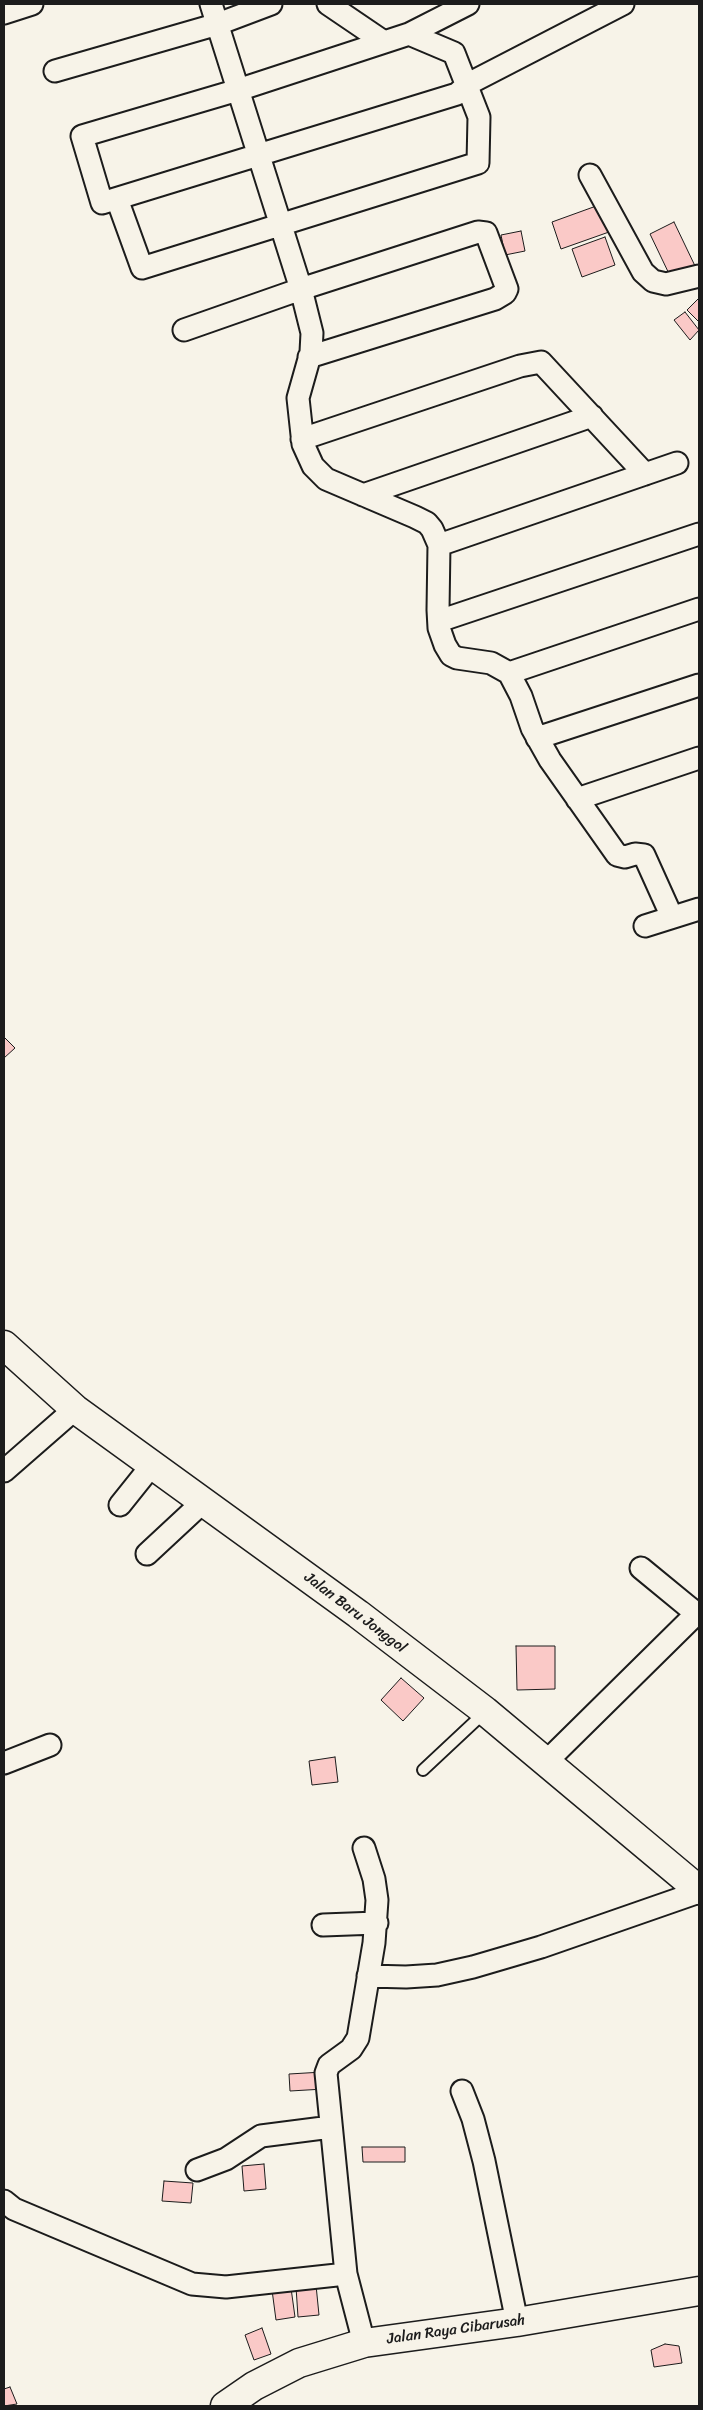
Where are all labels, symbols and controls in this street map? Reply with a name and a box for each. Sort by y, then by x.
street label: Jalan Baru Jonggol [300,1569,410,1657]
street label: Jalan Raya Cibarusah [386,2311,526,2349]

